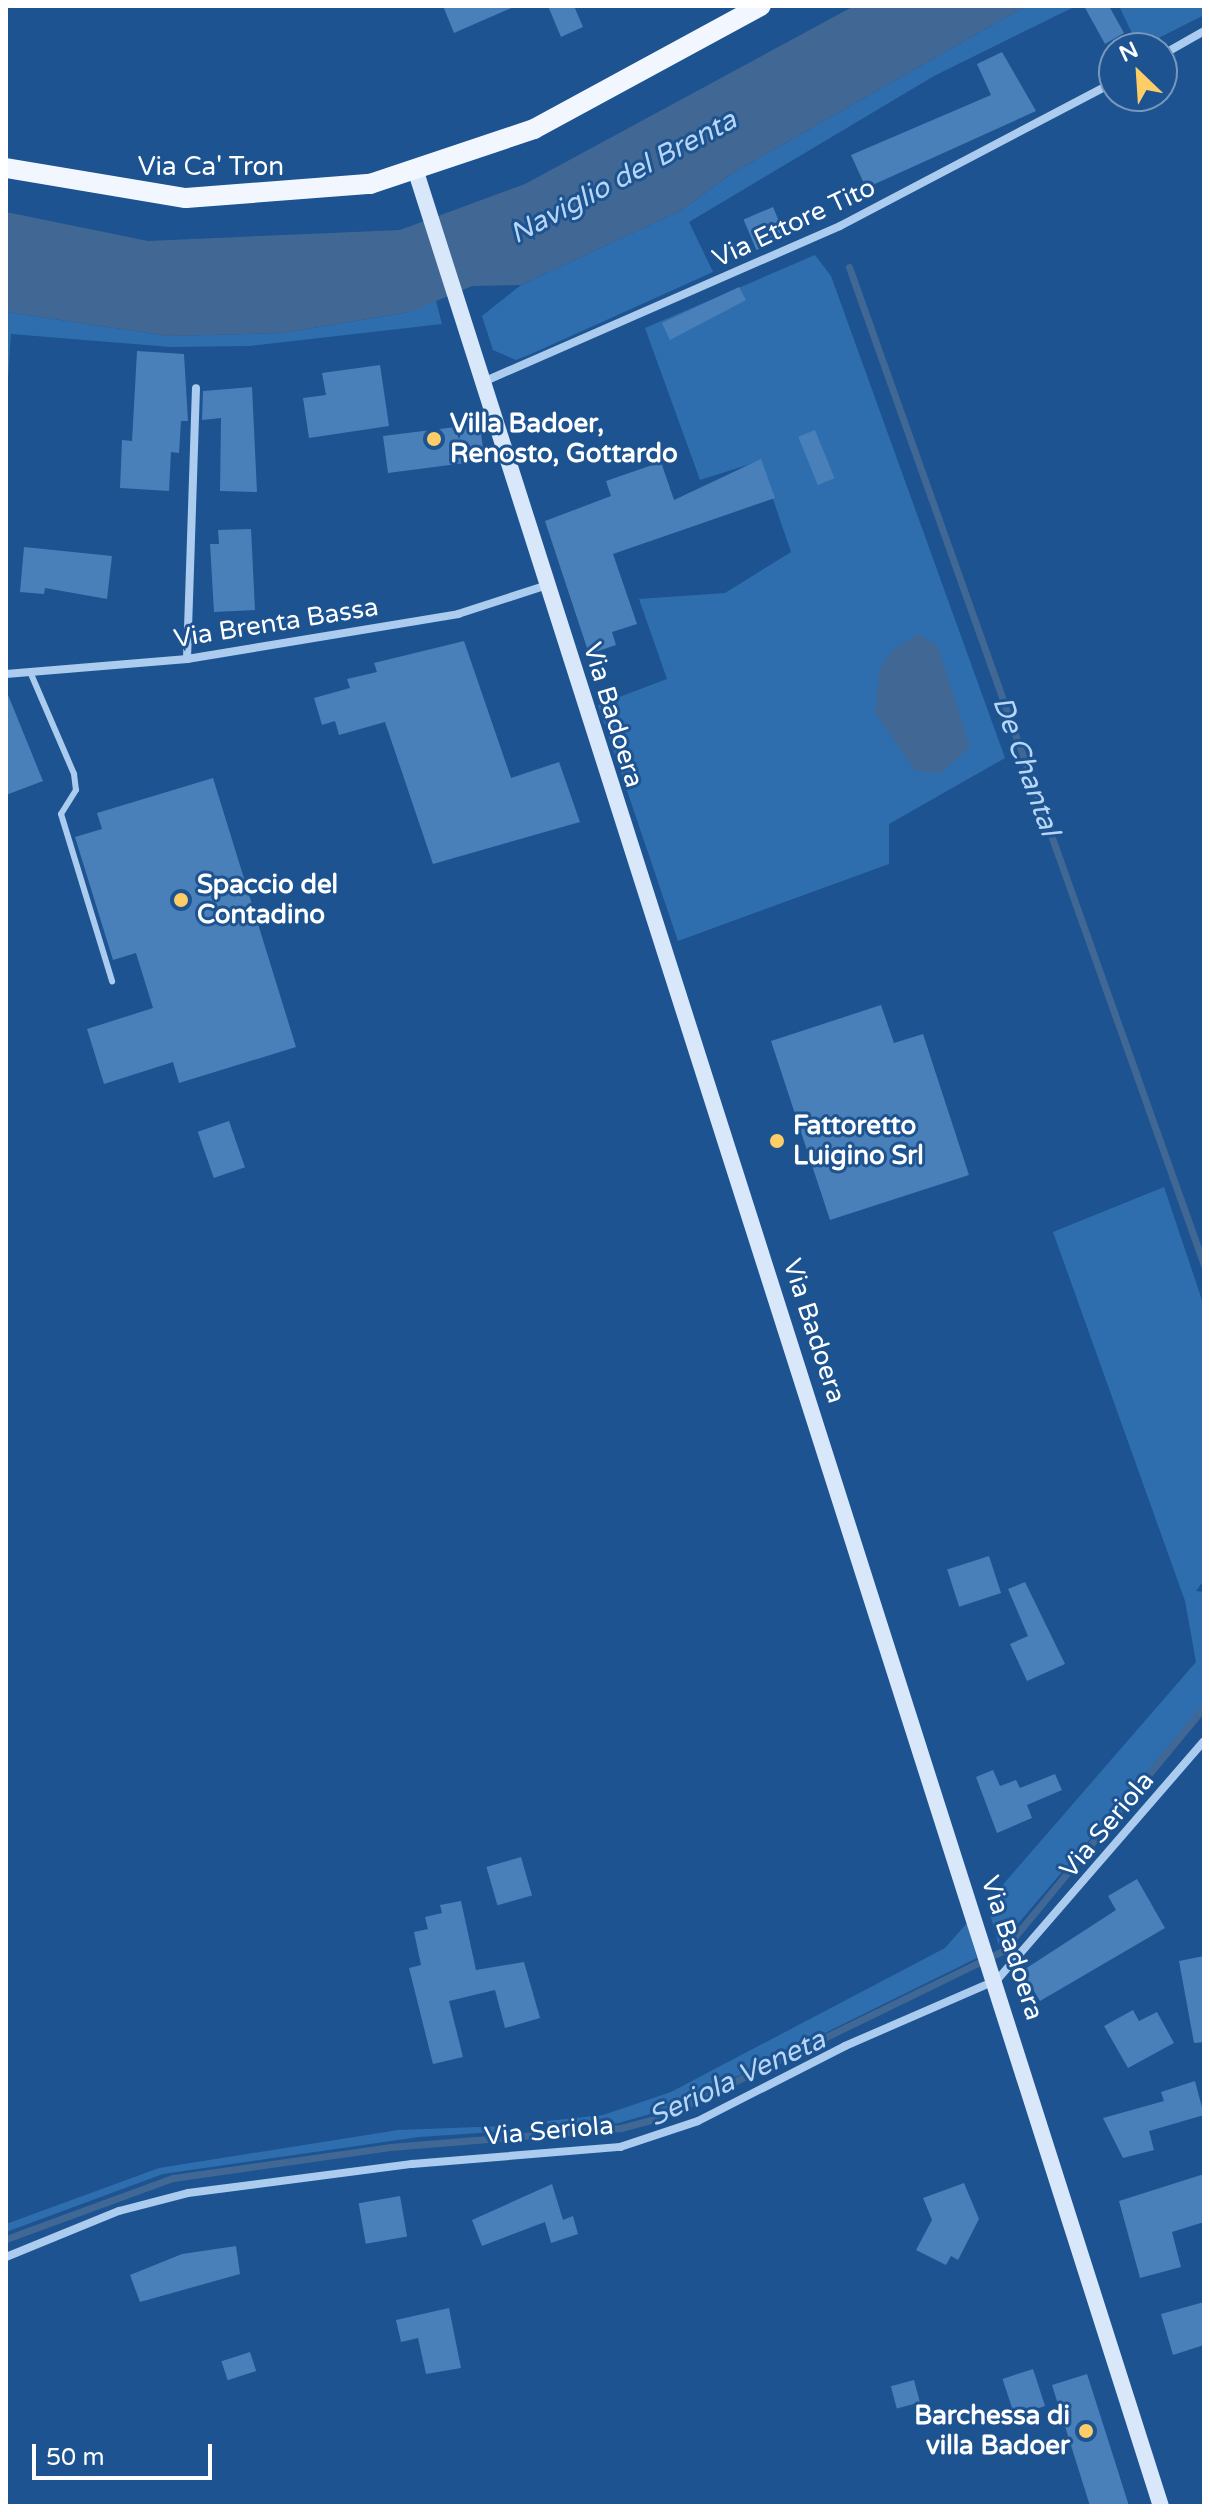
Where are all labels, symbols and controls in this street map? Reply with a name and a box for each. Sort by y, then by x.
north arrow [1098,32,1178,112]
text: N [1115,37,1142,68]
water label: Naviglio del Brenta [504,103,742,251]
street label: Via Ca' Tron [138,151,284,183]
street label: Via Ettore Tito [708,172,880,274]
place label: Villa Badoer, Renosto, Gottardo [450,408,678,470]
marker: Villa Badoer, Renosto, Gottardo [425,430,443,448]
street label: Via Brenta Bassa [171,591,381,655]
street label: Via Badoera [576,639,650,791]
water label: De Chantal [985,692,1067,840]
place label: Spaccio del Contadino [197,869,338,930]
marker: Spaccio del Contadino [172,891,190,909]
place label: Fattoretto Luigino Srl [793,1110,924,1172]
marker: Fattoretto Luigino Srl [768,1132,786,1150]
street label: Via Badoera [776,1255,852,1407]
street label: Via Seriola [1053,1765,1161,1885]
street label: Via Badoera [974,1872,1050,2024]
water label: Seriola Veneta [643,2022,831,2134]
street label: Via Seriola [483,2110,615,2152]
place label: Barchessa di villa Badoer [914,2400,1070,2462]
marker: Barchessa di villa Badoer [1077,2422,1095,2440]
scale bar [36,2428,216,2478]
text: 50 m [46,2443,104,2472]

